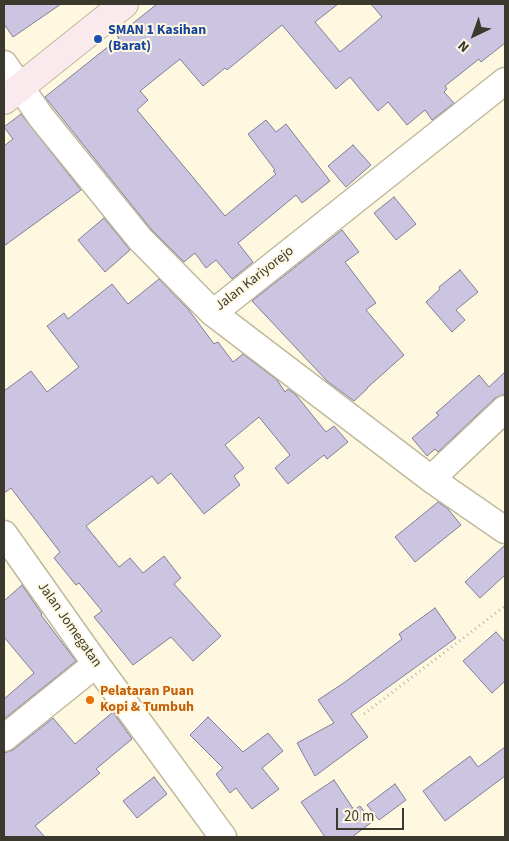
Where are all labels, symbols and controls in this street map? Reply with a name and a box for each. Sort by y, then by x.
north arrow [449,10,499,60]
place label: SMAN 1 Kasihan (Barat) [108,23,206,56]
marker: SMAN 1 Kasihan (Barat) [92,33,104,45]
text: N [454,36,474,57]
street label: Jalan Kariyorejo [212,243,298,315]
street label: Jalan Jomegatan [33,579,105,671]
place label: Pelataran Puan Kopi & Tumbuh [100,684,194,716]
marker: Pelataran Puan Kopi & Tumbuh [84,694,96,706]
scale bar [339,798,406,830]
text: 20 m [344,806,374,827]

